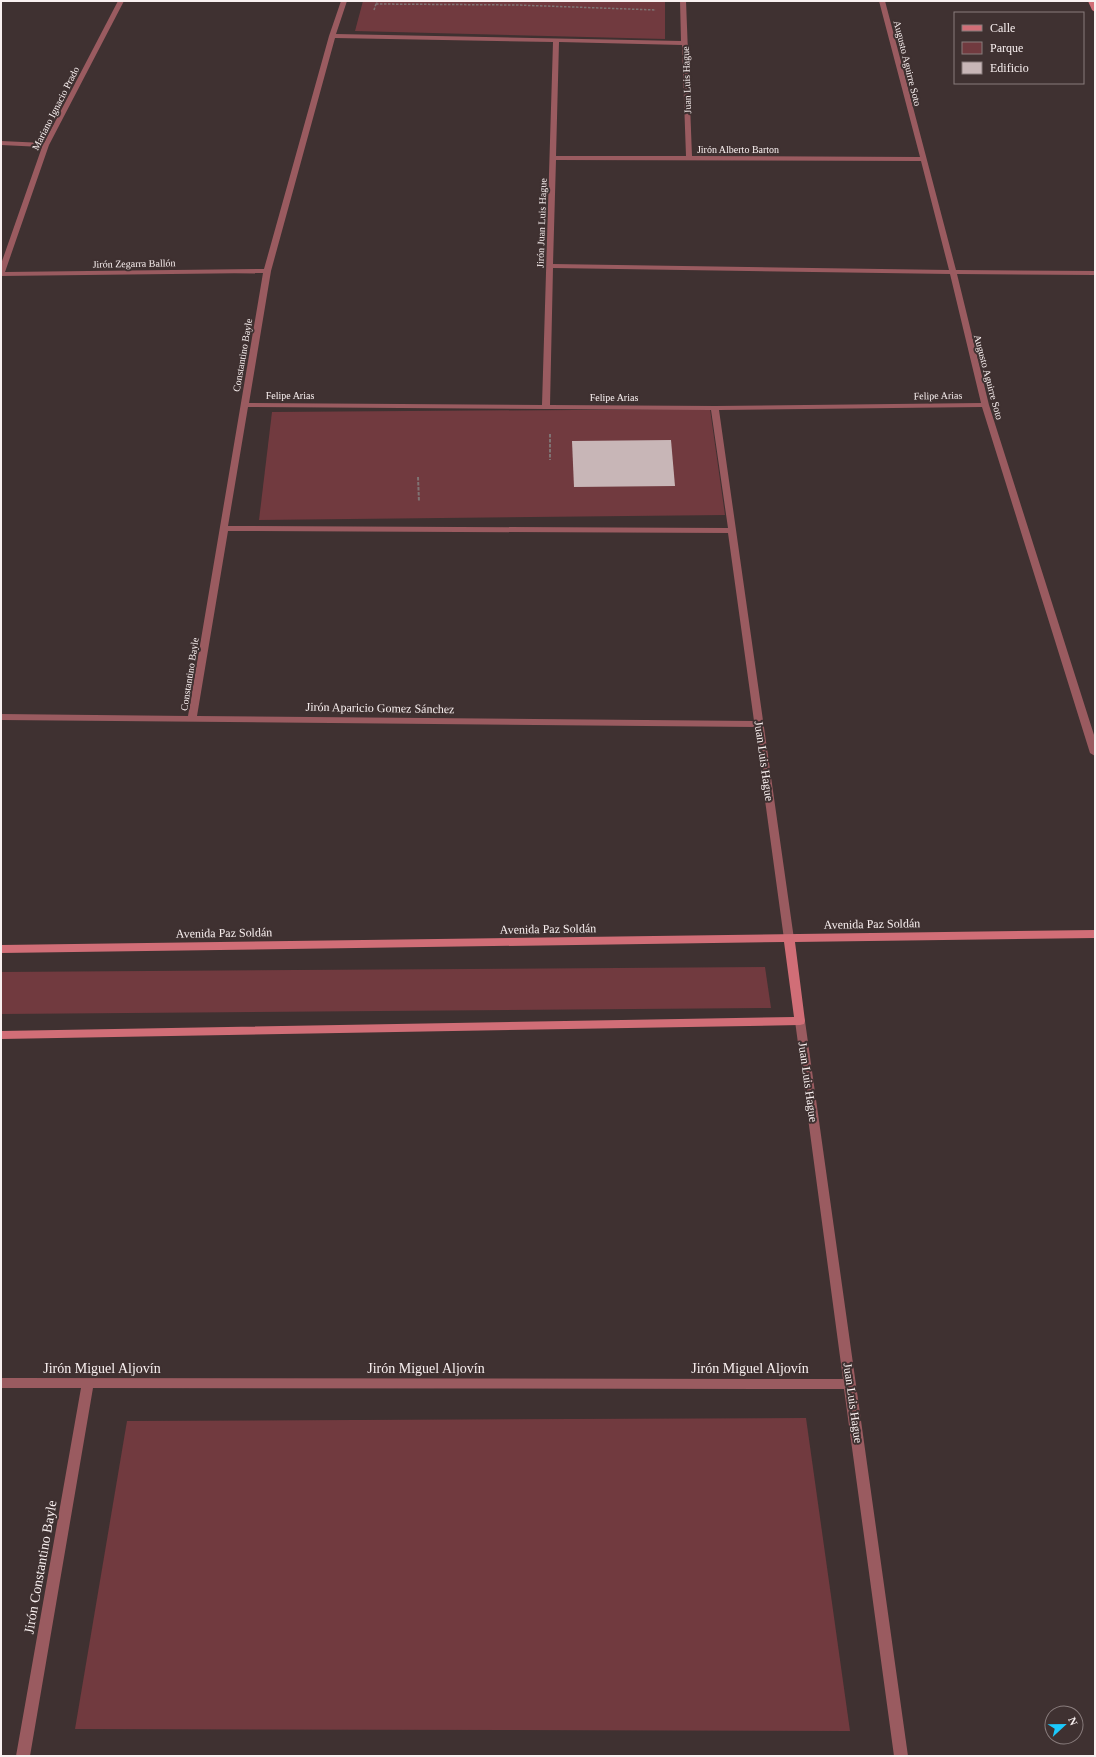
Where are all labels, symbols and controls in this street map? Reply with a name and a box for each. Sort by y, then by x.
legend [954,12,1084,84]
street label: Augusto Aguirre Soto [892,19,923,107]
text: Calle [990,21,1015,35]
text: Parque [990,41,1023,55]
street label: Juan Luis Hague [680,46,693,114]
text: Edificio [990,61,1029,75]
street label: Mariano Ignacio Prado [30,65,81,152]
street label: Jirón Alberto Barton [697,144,779,155]
street label: Jirón Juan Luis Hague [534,177,549,268]
street label: Jirón Zegarra Ballón [93,257,175,270]
street label: Constantino Bayle [231,317,254,393]
street label: Augusto Aguirre Soto [972,333,1005,421]
street label: Felipe Arias [266,390,314,401]
street label: Felipe Arias [914,390,963,401]
street label: Felipe Arias [590,392,638,403]
street label: Constantino Bayle [178,636,201,712]
street label: Jirón Aparicio Gomez Sánchez [305,700,455,716]
street label: Juan Luis Hague [751,720,777,802]
street label: Avenida Paz Soldán [824,916,920,932]
street label: Avenida Paz Soldán [500,921,596,937]
street label: Avenida Paz Soldán [176,925,272,941]
street label: Juan Luis Hague [795,1041,821,1123]
street label: Jirón Miguel Aljovín [43,1361,161,1376]
street label: Jirón Miguel Aljovín [367,1361,485,1376]
street label: Jirón Miguel Aljovín [691,1361,809,1376]
street label: Juan Luis Hague [840,1362,866,1444]
street label: Jirón Constantino Bayle [21,1499,60,1635]
north arrow [1044,1705,1084,1745]
text: N [1066,1715,1080,1727]

